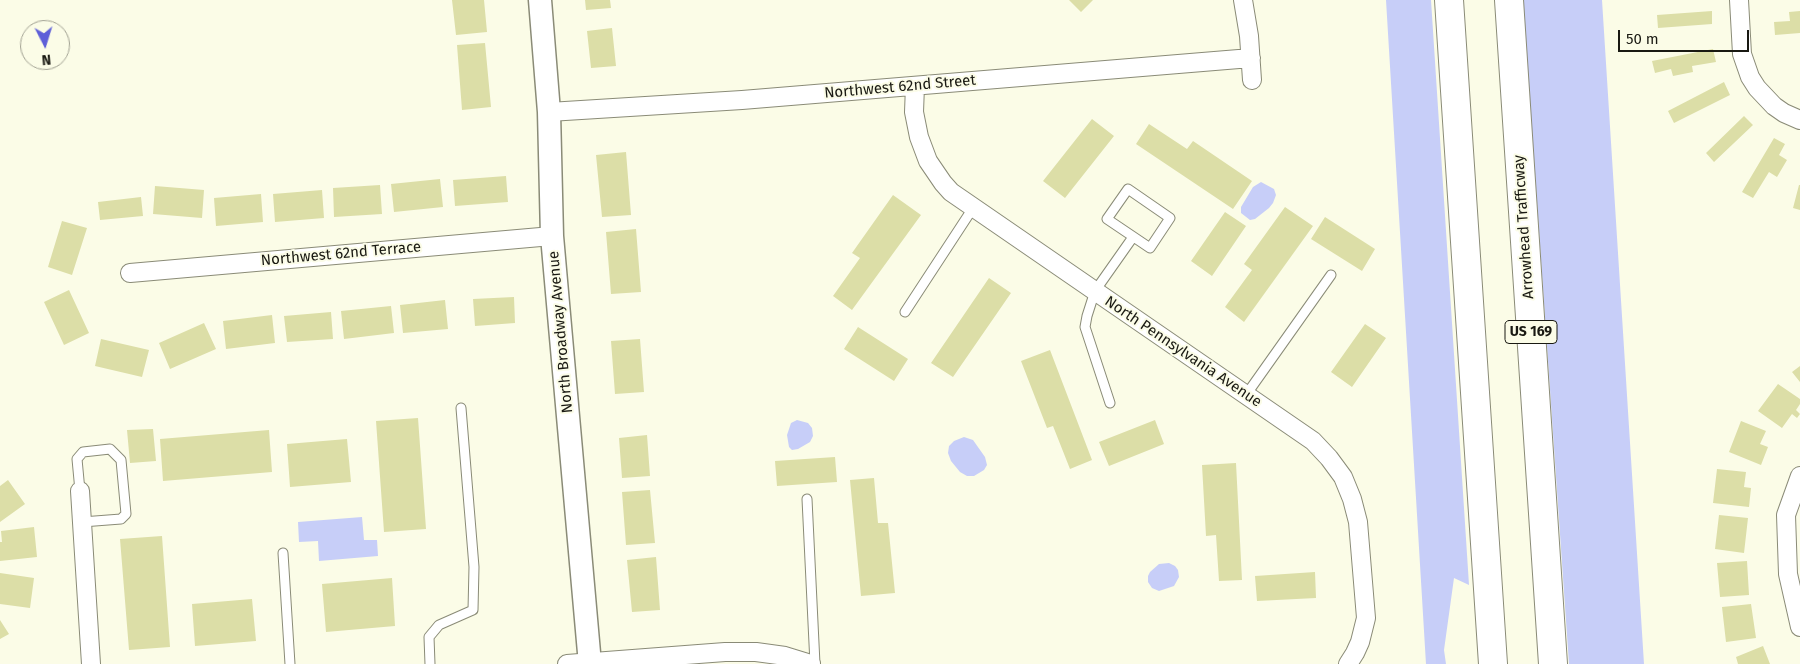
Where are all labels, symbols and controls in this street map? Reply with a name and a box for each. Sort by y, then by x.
north arrow [20,20,70,70]
scale bar [1620,20,1751,52]
text: 50 m [1626,30,1659,48]
text: N [41,51,52,68]
street label: Northwest 62nd Street [824,71,976,103]
street label: Arrowhead Trafficway [1510,154,1538,300]
street label: Northwest 62nd Terrace [260,238,422,270]
street label: North Broadway Avenue [545,250,577,414]
street label: North Pennsylvania Avenue [1101,293,1265,411]
road number: US 169 [1505,321,1557,344]

